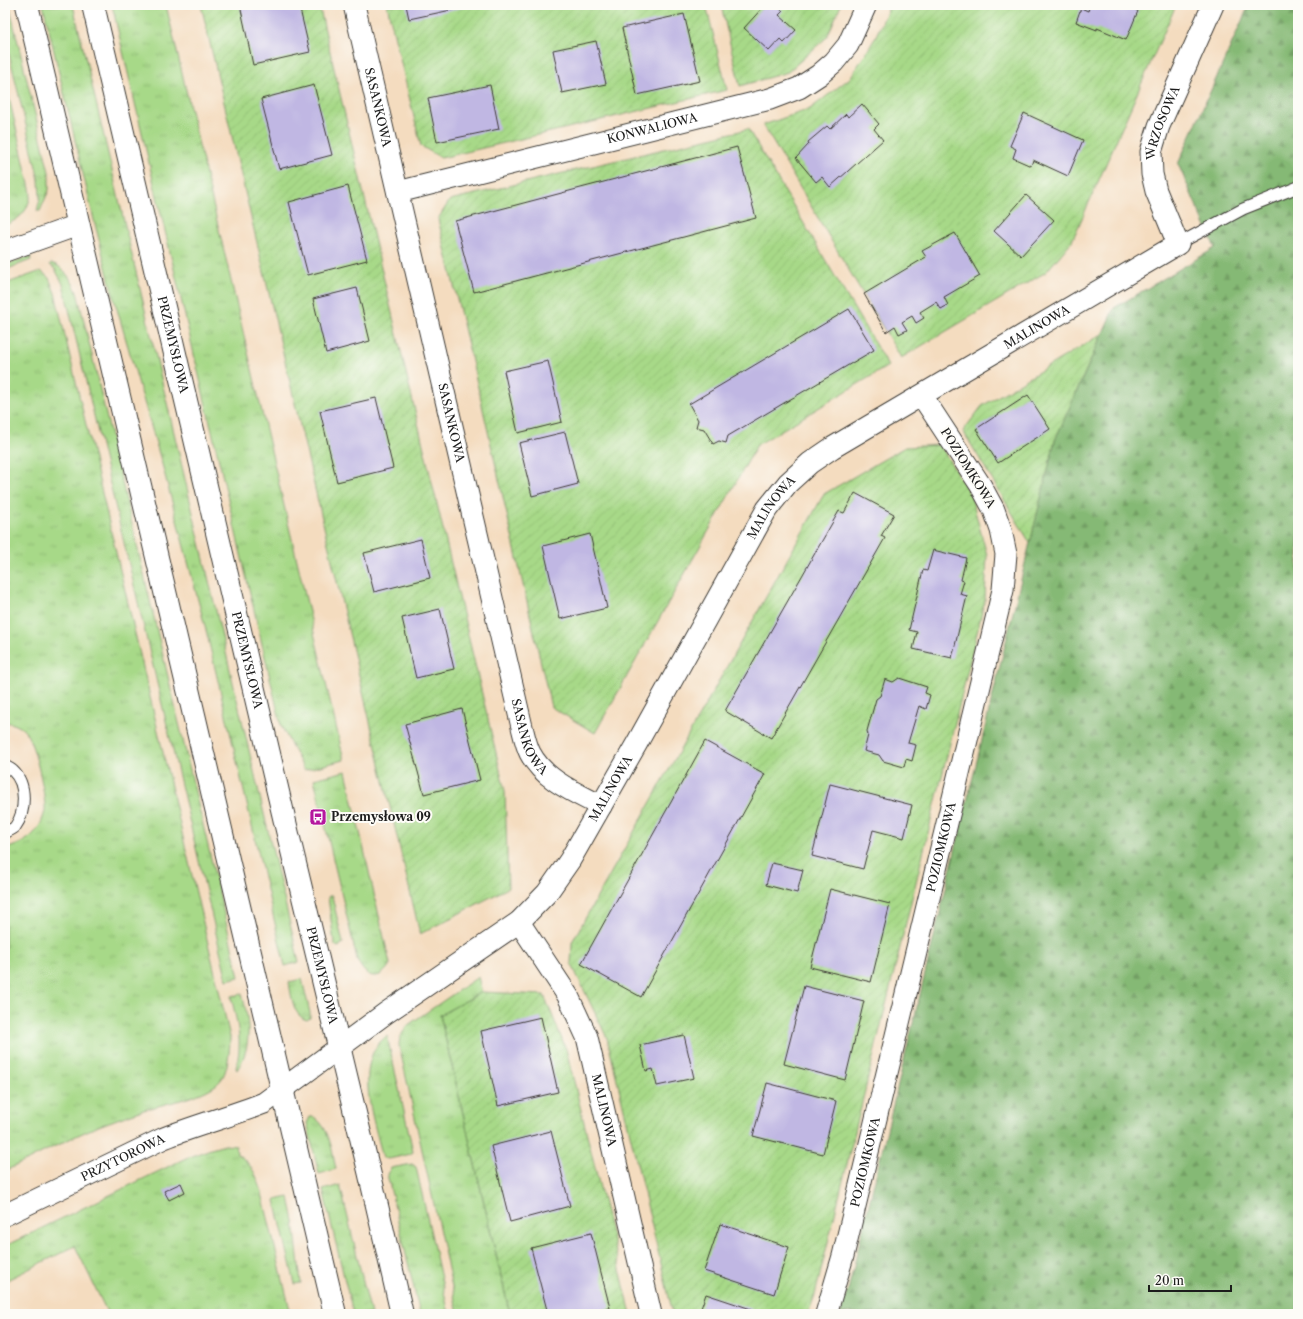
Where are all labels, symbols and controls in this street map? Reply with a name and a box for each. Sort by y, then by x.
street label: SASANKOWA [362,66,395,149]
street label: WRZOSOWA [1143,82,1183,161]
street label: KONWALIOWA [605,109,700,146]
street label: PRZEMYSŁOWA [155,295,192,396]
street label: MALINOWA [1001,301,1073,352]
street label: SASANKOWA [435,382,468,465]
street label: POZIOMKOWA [938,425,1000,512]
street label: MALINOWA [744,472,799,542]
street label: PRZEMYSŁOWA [229,610,266,711]
street label: SASANKOWA [509,697,552,778]
street label: MALINOWA [585,752,636,824]
street label: POZIOMKOWA [923,799,959,893]
bus stop icon: Przemysłowa 09 [308,807,328,827]
place label: Przemysłowa 09 [331,809,431,824]
street label: PRZEMYSŁOWA [304,925,342,1026]
street label: MALINOWA [589,1072,620,1149]
street label: POZIOMKOWA [847,1115,883,1208]
street label: PRZYTOROWA [78,1130,168,1184]
scale bar [1149,1267,1231,1293]
text: 20 m [1155,1273,1184,1288]

